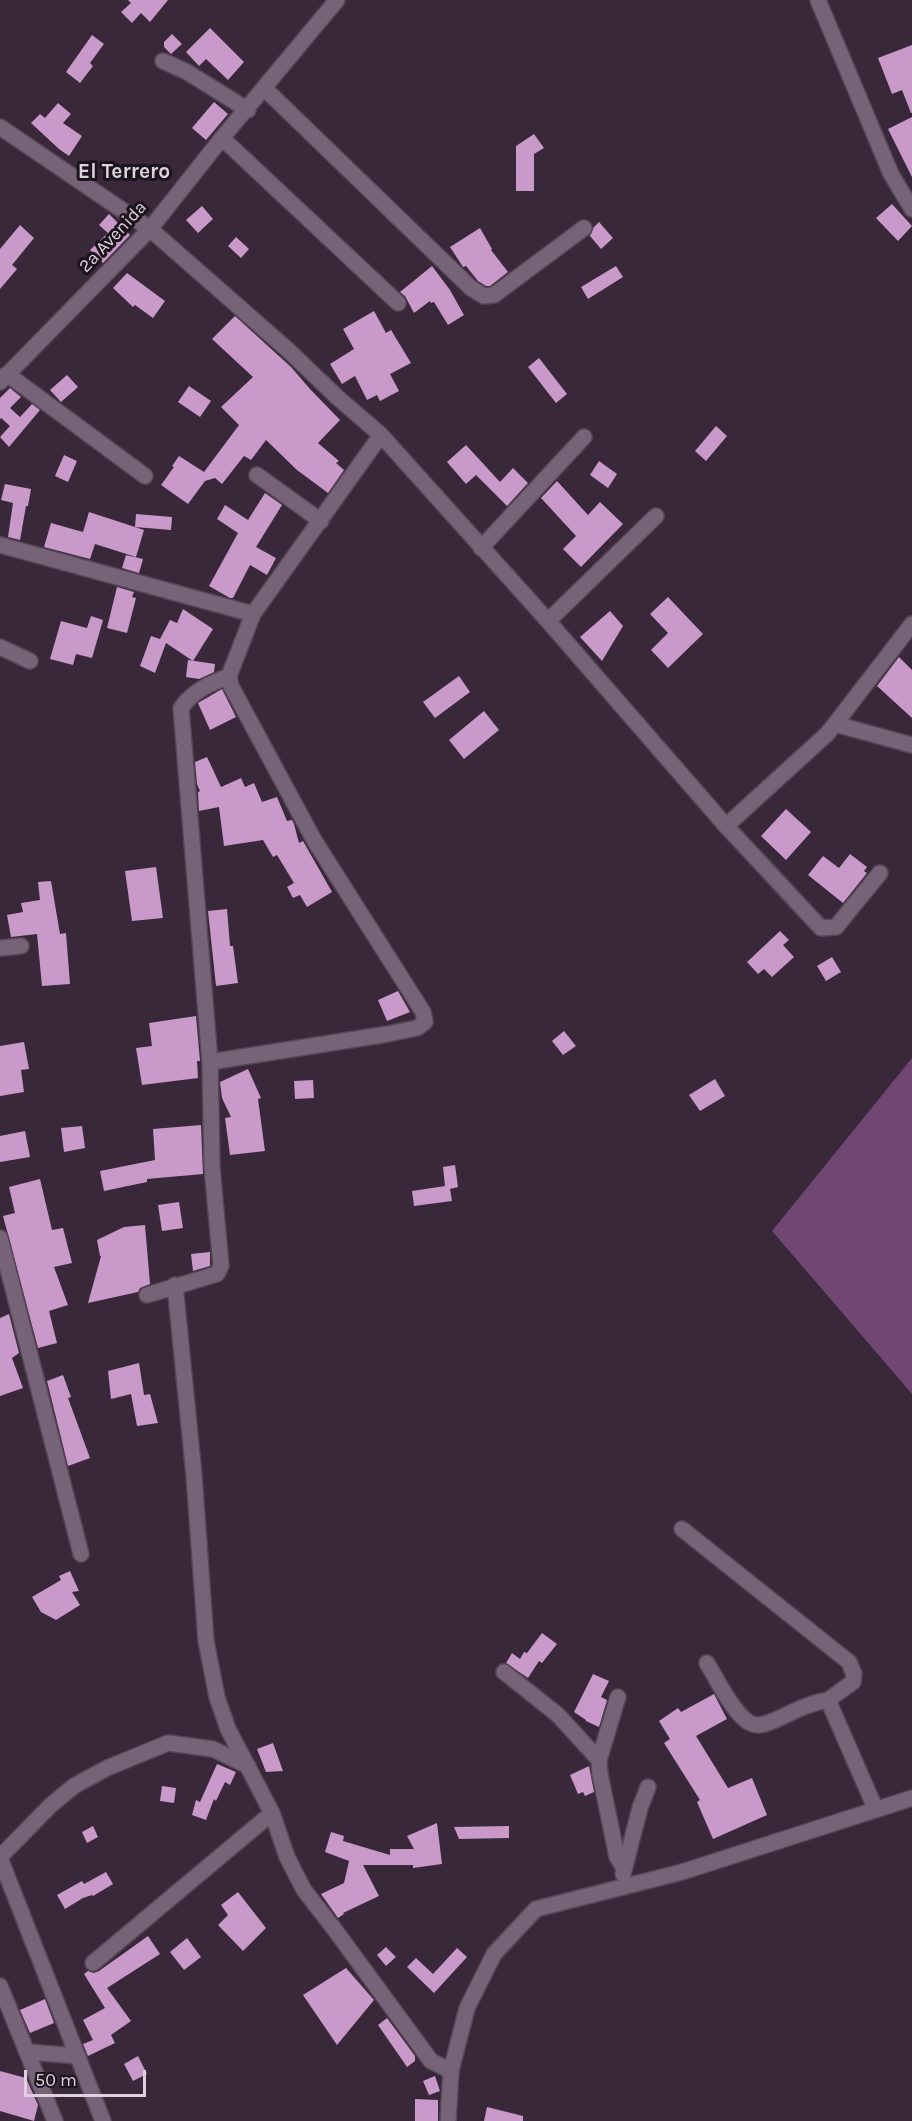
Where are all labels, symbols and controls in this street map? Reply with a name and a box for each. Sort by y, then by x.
district label: El Terrero [78,159,170,185]
street label: 2a Avenida [75,197,151,277]
scale bar [27,2058,148,2096]
text: 50 m [35,2069,77,2091]

